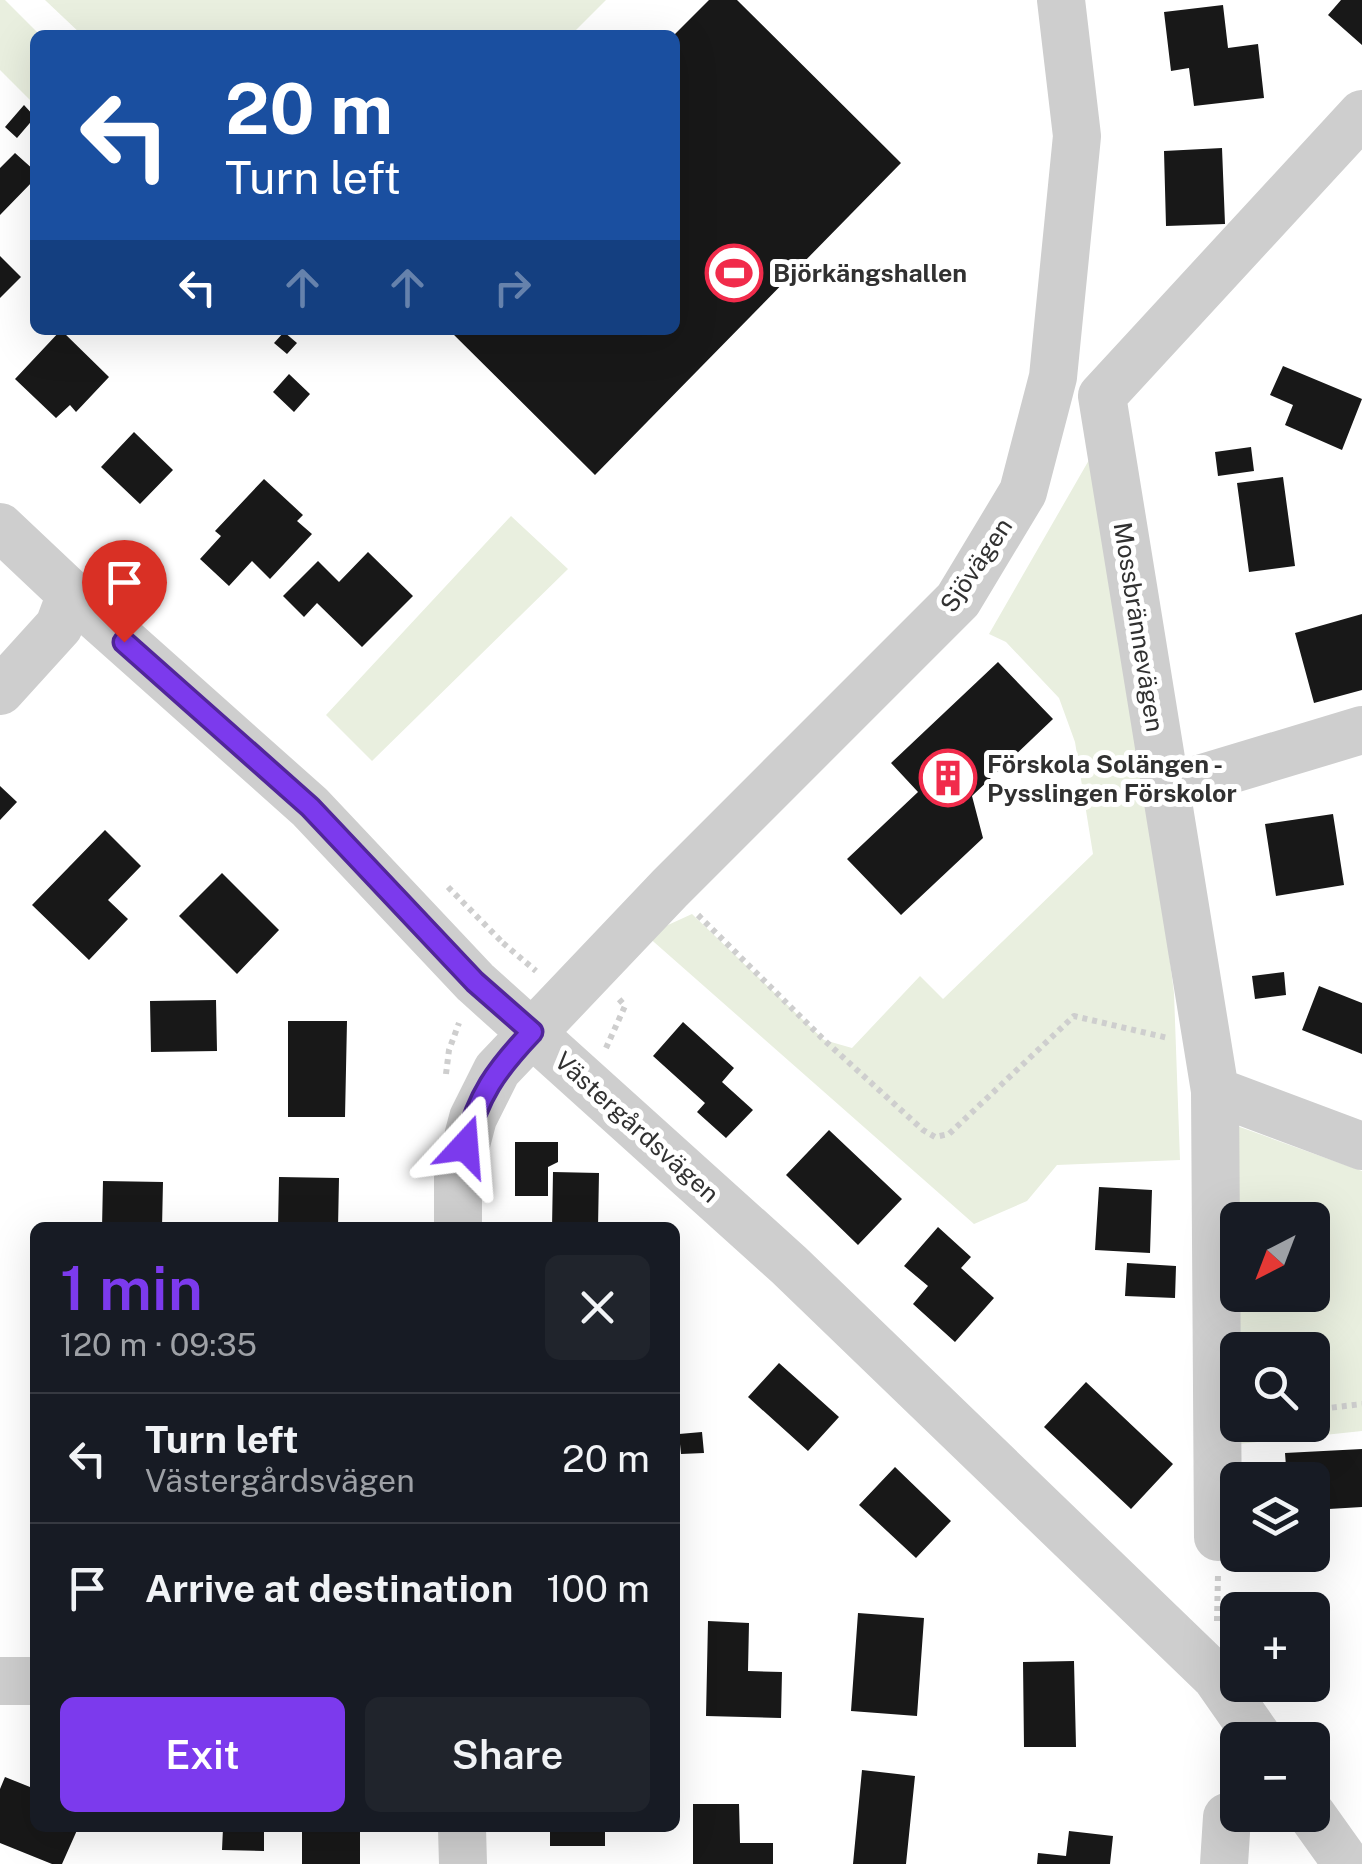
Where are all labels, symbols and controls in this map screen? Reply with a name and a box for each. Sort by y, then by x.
text: 20 m [225,67,393,150]
icon: left [60,70,190,200]
text: Turn left [225,151,401,204]
sports icon: Björkängshallen [704,243,764,303]
place label: Björkängshallen [773,258,967,288]
icon: left [170,260,225,315]
icon: ahead [275,260,330,315]
icon: ahead [380,260,435,315]
icon: right [485,260,540,315]
street label: Sjövägen [934,512,1018,618]
street label: Mossbrännevägen [1108,520,1170,734]
pin [82,540,167,643]
icon: arrive [97,555,152,610]
building icon: Förskola Solängen - Pysslingen Förskolor [918,748,978,808]
place label: Förskola Solängen - Pysslingen Förskolor [987,749,1237,808]
street label: Västergårdsvägen [549,1045,725,1209]
position arrow [413,1094,517,1198]
north arrow [1220,1202,1330,1312]
map controls [1220,1202,1330,1832]
text: 1 min [60,1253,203,1324]
button: close [545,1255,650,1360]
text: 120 m · 09:35 [60,1326,257,1363]
button: search [1220,1332,1330,1442]
text: Turn left [145,1417,299,1462]
icon: left [60,1431,115,1486]
text: 20 m [562,1436,650,1481]
text: Västergårdsvägen [145,1462,415,1499]
button: layers [1220,1462,1330,1572]
icon: arrive [60,1561,115,1616]
text: Arrive at destination [145,1566,513,1611]
text: 100 m [546,1566,650,1611]
button: + [1220,1592,1330,1702]
button: Exit [60,1697,345,1812]
button: Share [365,1697,650,1812]
button: − [1220,1722,1330,1832]

